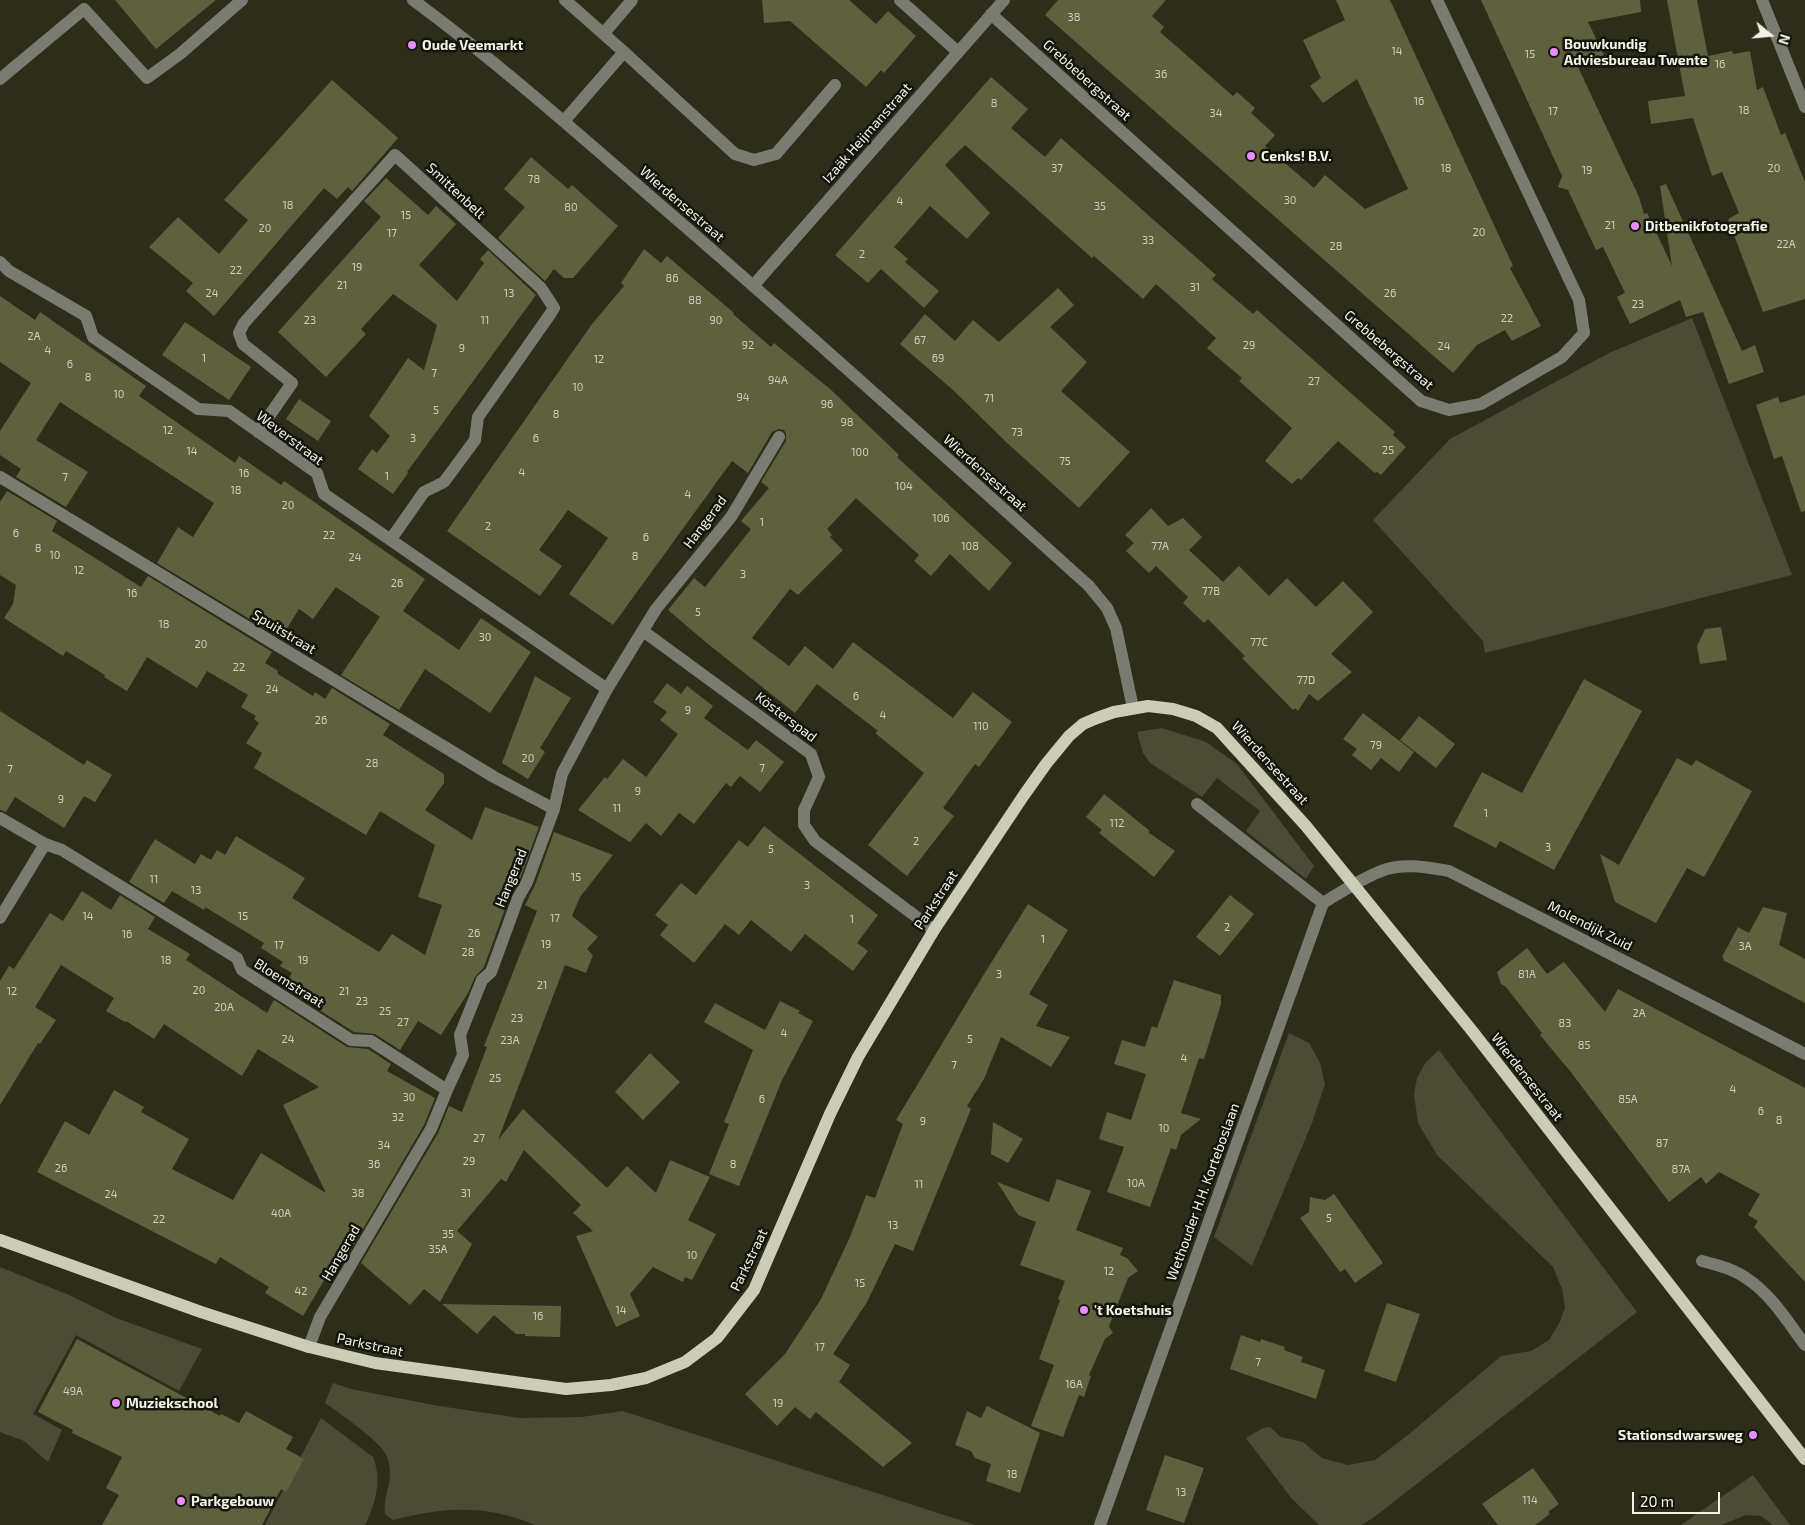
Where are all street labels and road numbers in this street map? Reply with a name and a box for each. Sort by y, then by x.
street label: Grebbebergstraat [1039,36,1135,124]
street label: Izaäk Heijmanstraat [819,80,915,186]
street label: Smittenbelt [423,159,489,223]
street label: Wierdensestraat [636,163,728,245]
street label: Grebbebergstraat [1341,307,1437,393]
street label: Weverstraat [253,407,327,469]
street label: Wierdensestraat [940,431,1030,515]
street label: Hangerad [680,492,730,552]
street label: Spuitstraat [249,606,319,658]
street label: Kösterspad [752,688,820,746]
street label: Wierdensestraat [1228,718,1312,808]
street label: Hangerad [492,846,530,910]
street label: Parkstraat [911,867,961,933]
street label: Molendijk Zuid [1545,897,1635,955]
street label: Bloemstraat [251,955,327,1011]
street label: Wierdensestraat [1488,1030,1566,1124]
street label: Wethouder H.H. Korteboslaan [1163,1101,1243,1283]
street label: Hangerad [318,1222,364,1284]
street label: Parkstraat [727,1226,771,1294]
street label: Parkstraat [335,1330,405,1360]

